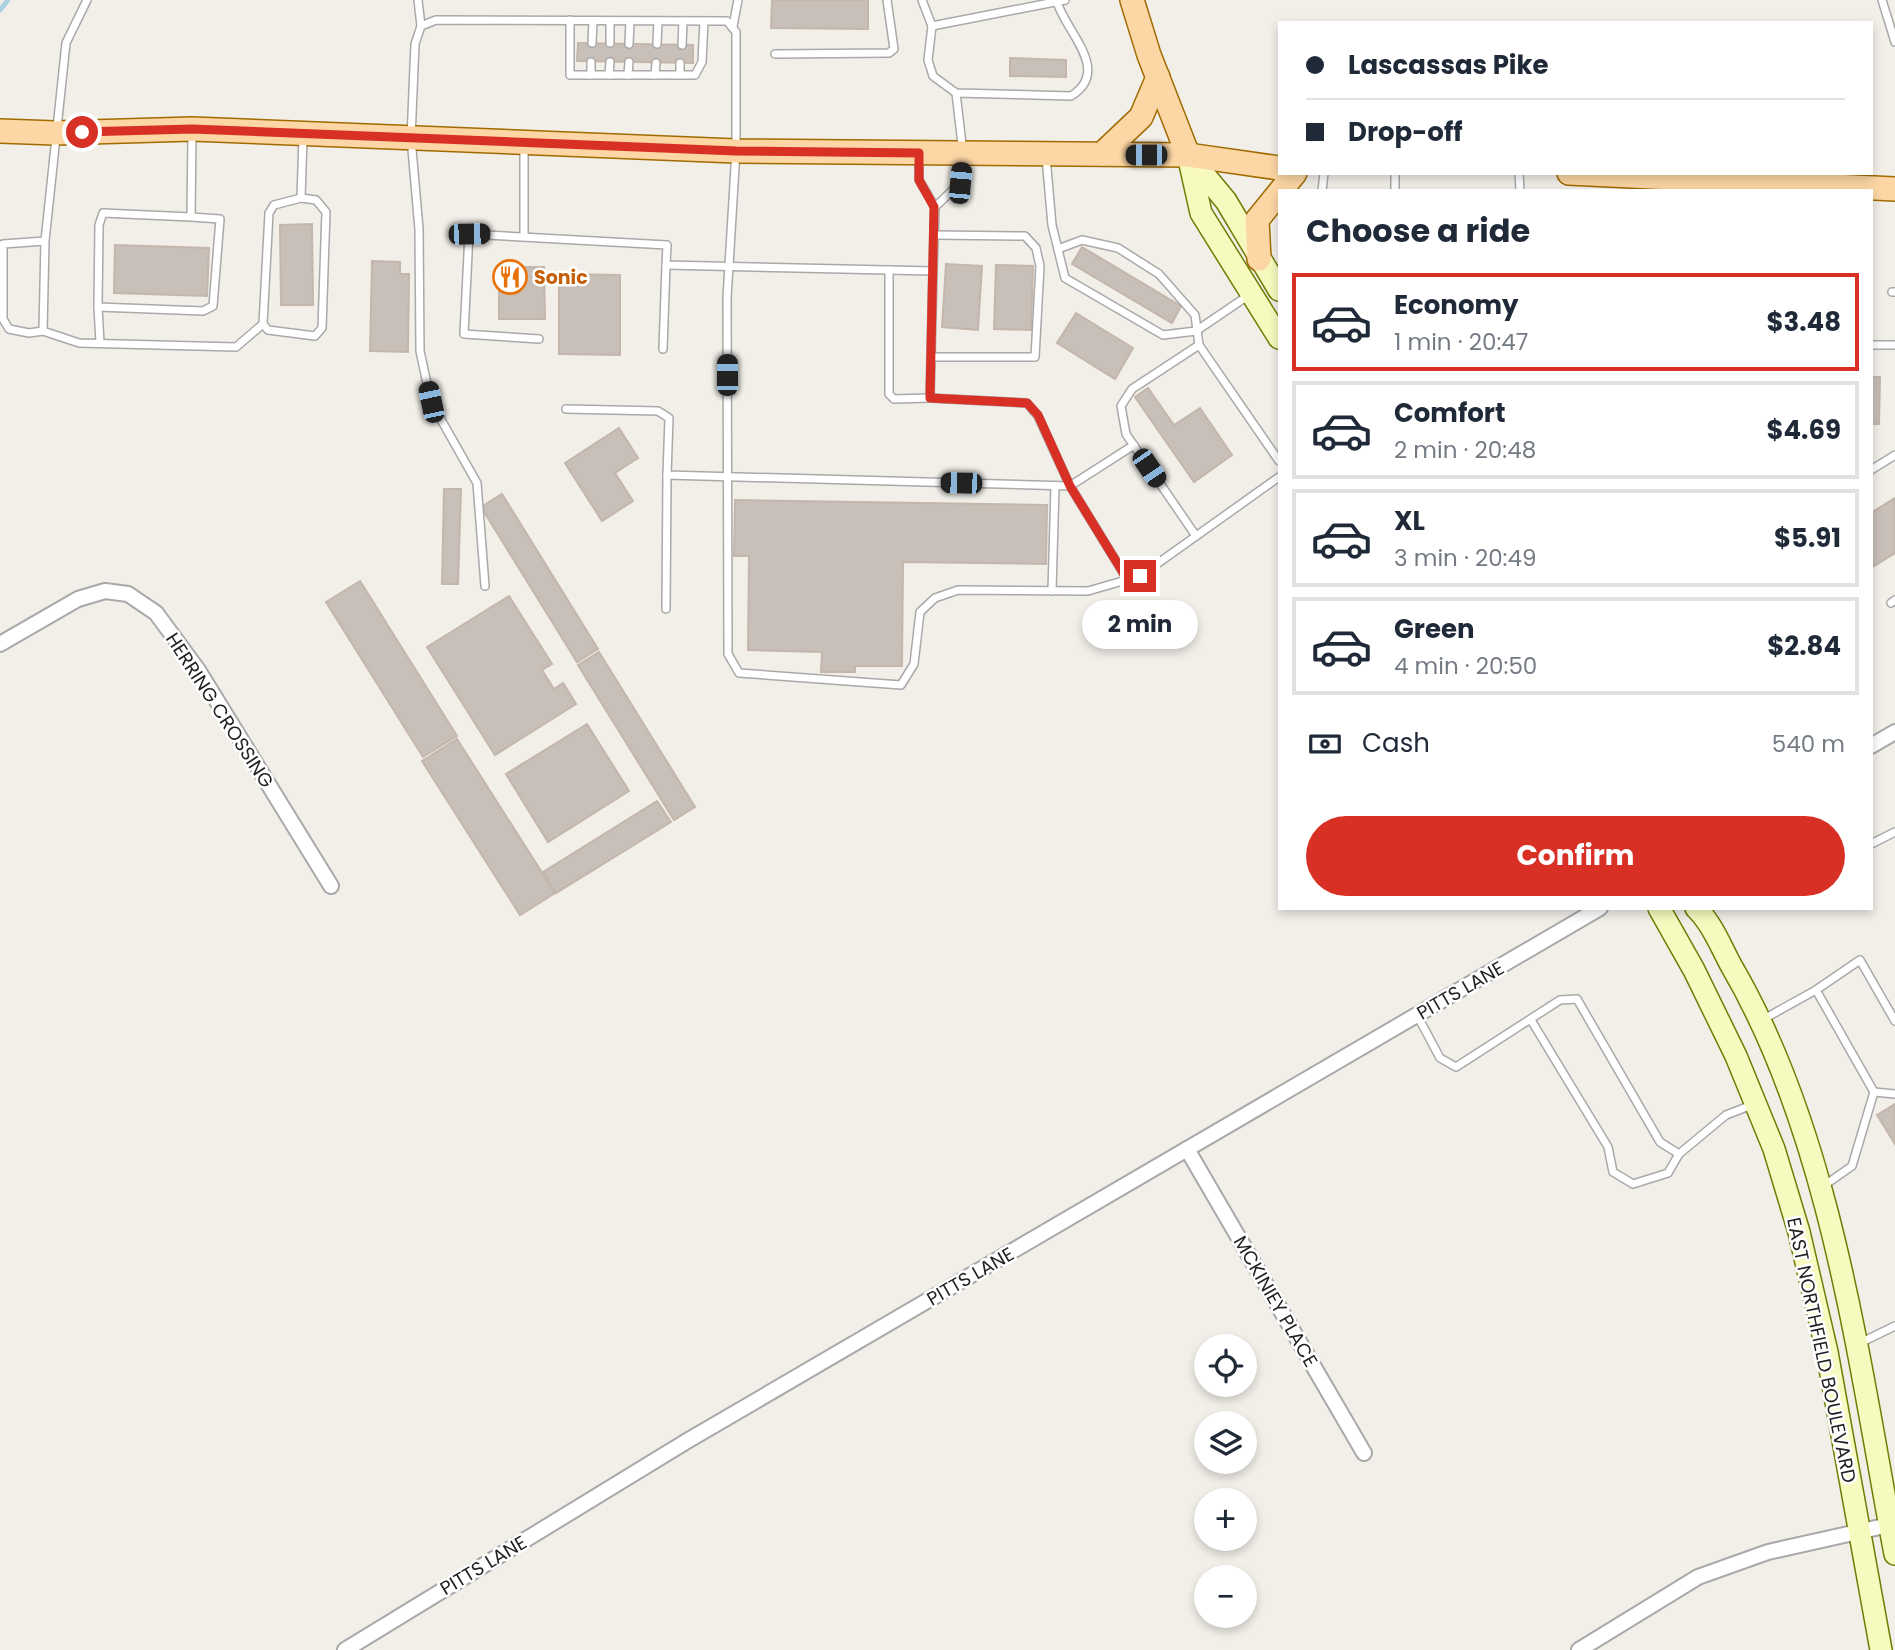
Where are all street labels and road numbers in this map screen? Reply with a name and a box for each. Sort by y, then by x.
street label: HERRING CROSSING [159,627,280,793]
street label: PITTS LANE [1412,955,1509,1026]
street label: EAST NORTHFIELD BOULEVARD [1780,1215,1863,1485]
street label: MCKINIEY PLACE [1227,1231,1324,1372]
street label: PITTS LANE [922,1241,1019,1312]
street label: PITTS LANE [435,1529,532,1602]

